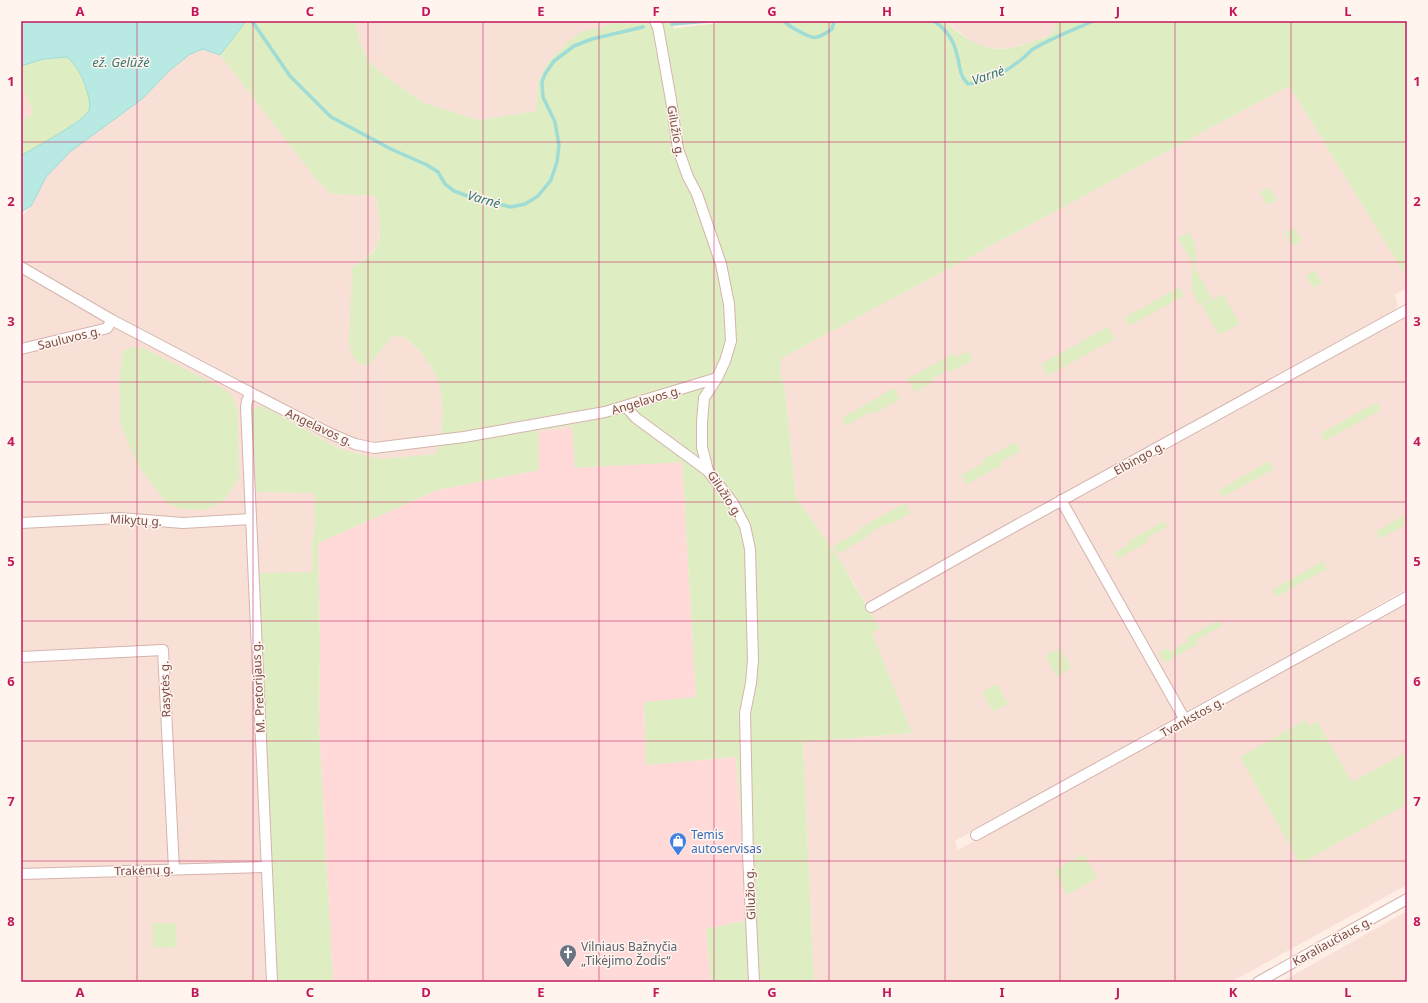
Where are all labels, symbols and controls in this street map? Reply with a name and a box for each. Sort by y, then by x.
text: A [76,2,85,20]
text: B [191,2,199,20]
text: C [306,2,314,20]
text: D [421,2,431,20]
text: E [537,2,545,20]
text: F [652,2,660,20]
text: G [767,2,777,20]
text: H [882,2,892,20]
text: I [999,2,1005,20]
text: J [1115,2,1120,20]
text: K [1229,2,1238,20]
text: L [1344,2,1352,20]
water label: ež. Gelūžė [92,53,150,71]
water label: Varnė [969,61,1007,89]
text: 1 [7,72,15,90]
text: 1 [1413,72,1421,90]
street label: Gilužio g. [663,104,689,158]
water label: Varnė [465,186,503,212]
text: 2 [7,192,15,210]
text: 2 [1413,192,1421,210]
text: 3 [7,312,15,330]
text: 3 [1413,312,1421,330]
street label: Sauluvos g. [36,322,102,354]
street label: Angelavos g. [609,381,683,419]
street label: Angelavos g. [283,404,355,450]
text: 4 [7,432,15,450]
text: 4 [1413,432,1421,450]
street label: Elbingo g. [1110,437,1168,479]
street label: Gilužio g. [704,468,746,520]
street label: Mikytų g. [110,510,162,530]
text: 5 [7,552,15,570]
text: 5 [1413,552,1421,570]
street label: M. Pretorijaus g. [247,640,269,734]
street label: Rasytės g. [156,660,174,718]
text: 6 [7,672,15,690]
text: 6 [1413,672,1421,690]
street label: Tvankstos g. [1157,693,1227,741]
text: 7 [7,792,15,810]
text: 7 [1413,792,1421,810]
place label: Temis autoservisas [691,826,762,857]
shop icon: Temis autoservisas [668,831,688,856]
street label: Trakėnų g. [114,860,174,880]
street label: Gilužio g. [741,868,759,920]
text: 8 [7,912,15,930]
street label: Karaliaučiaus g. [1289,912,1375,970]
text: 8 [1413,912,1421,930]
place label: Vilniaus Bažnyčia „Tikėjimo Žodis“ [581,938,677,969]
church icon: Vilniaus Bažnyčia „Tikėjimo Žodis“ [558,943,578,968]
text: A [76,983,85,1001]
text: B [191,983,199,1001]
text: C [306,983,314,1001]
text: D [421,983,431,1001]
text: E [537,983,545,1001]
text: F [652,983,660,1001]
text: G [767,983,777,1001]
text: H [882,983,892,1001]
text: I [999,983,1005,1001]
text: J [1115,983,1120,1001]
text: K [1229,983,1238,1001]
text: L [1344,983,1352,1001]

